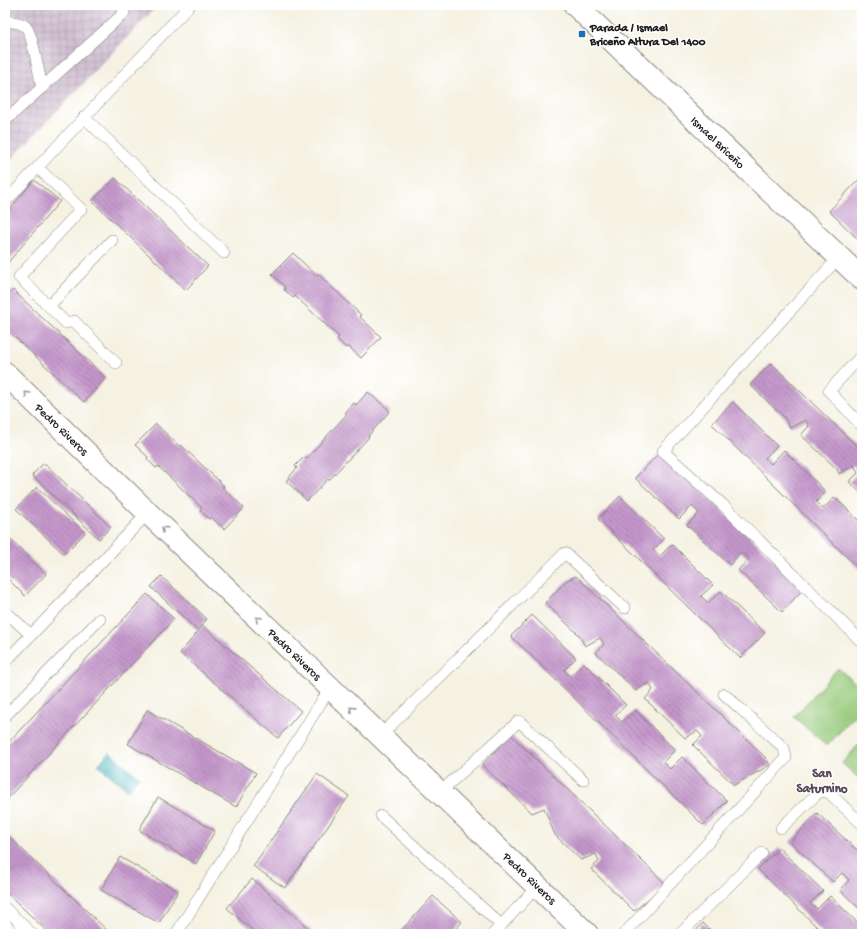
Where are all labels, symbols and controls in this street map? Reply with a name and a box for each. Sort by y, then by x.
place label: Parada / Ismael Briceño Altura Del 1400 [589,22,706,50]
marker: Parada / Ismael Briceño Altura Del 1400 [577,29,587,39]
street label: Ismael Briceño [687,114,746,173]
one-way arrow [24,391,32,399]
street label: Pedro Riveros [30,401,91,460]
one-way arrow [161,526,169,533]
one-way arrow [255,616,263,624]
street label: Pedro Riveros [263,626,324,685]
one-way arrow [349,706,357,713]
district label: San Saturnino [796,767,848,797]
street label: Pedro Riveros [498,850,559,909]

